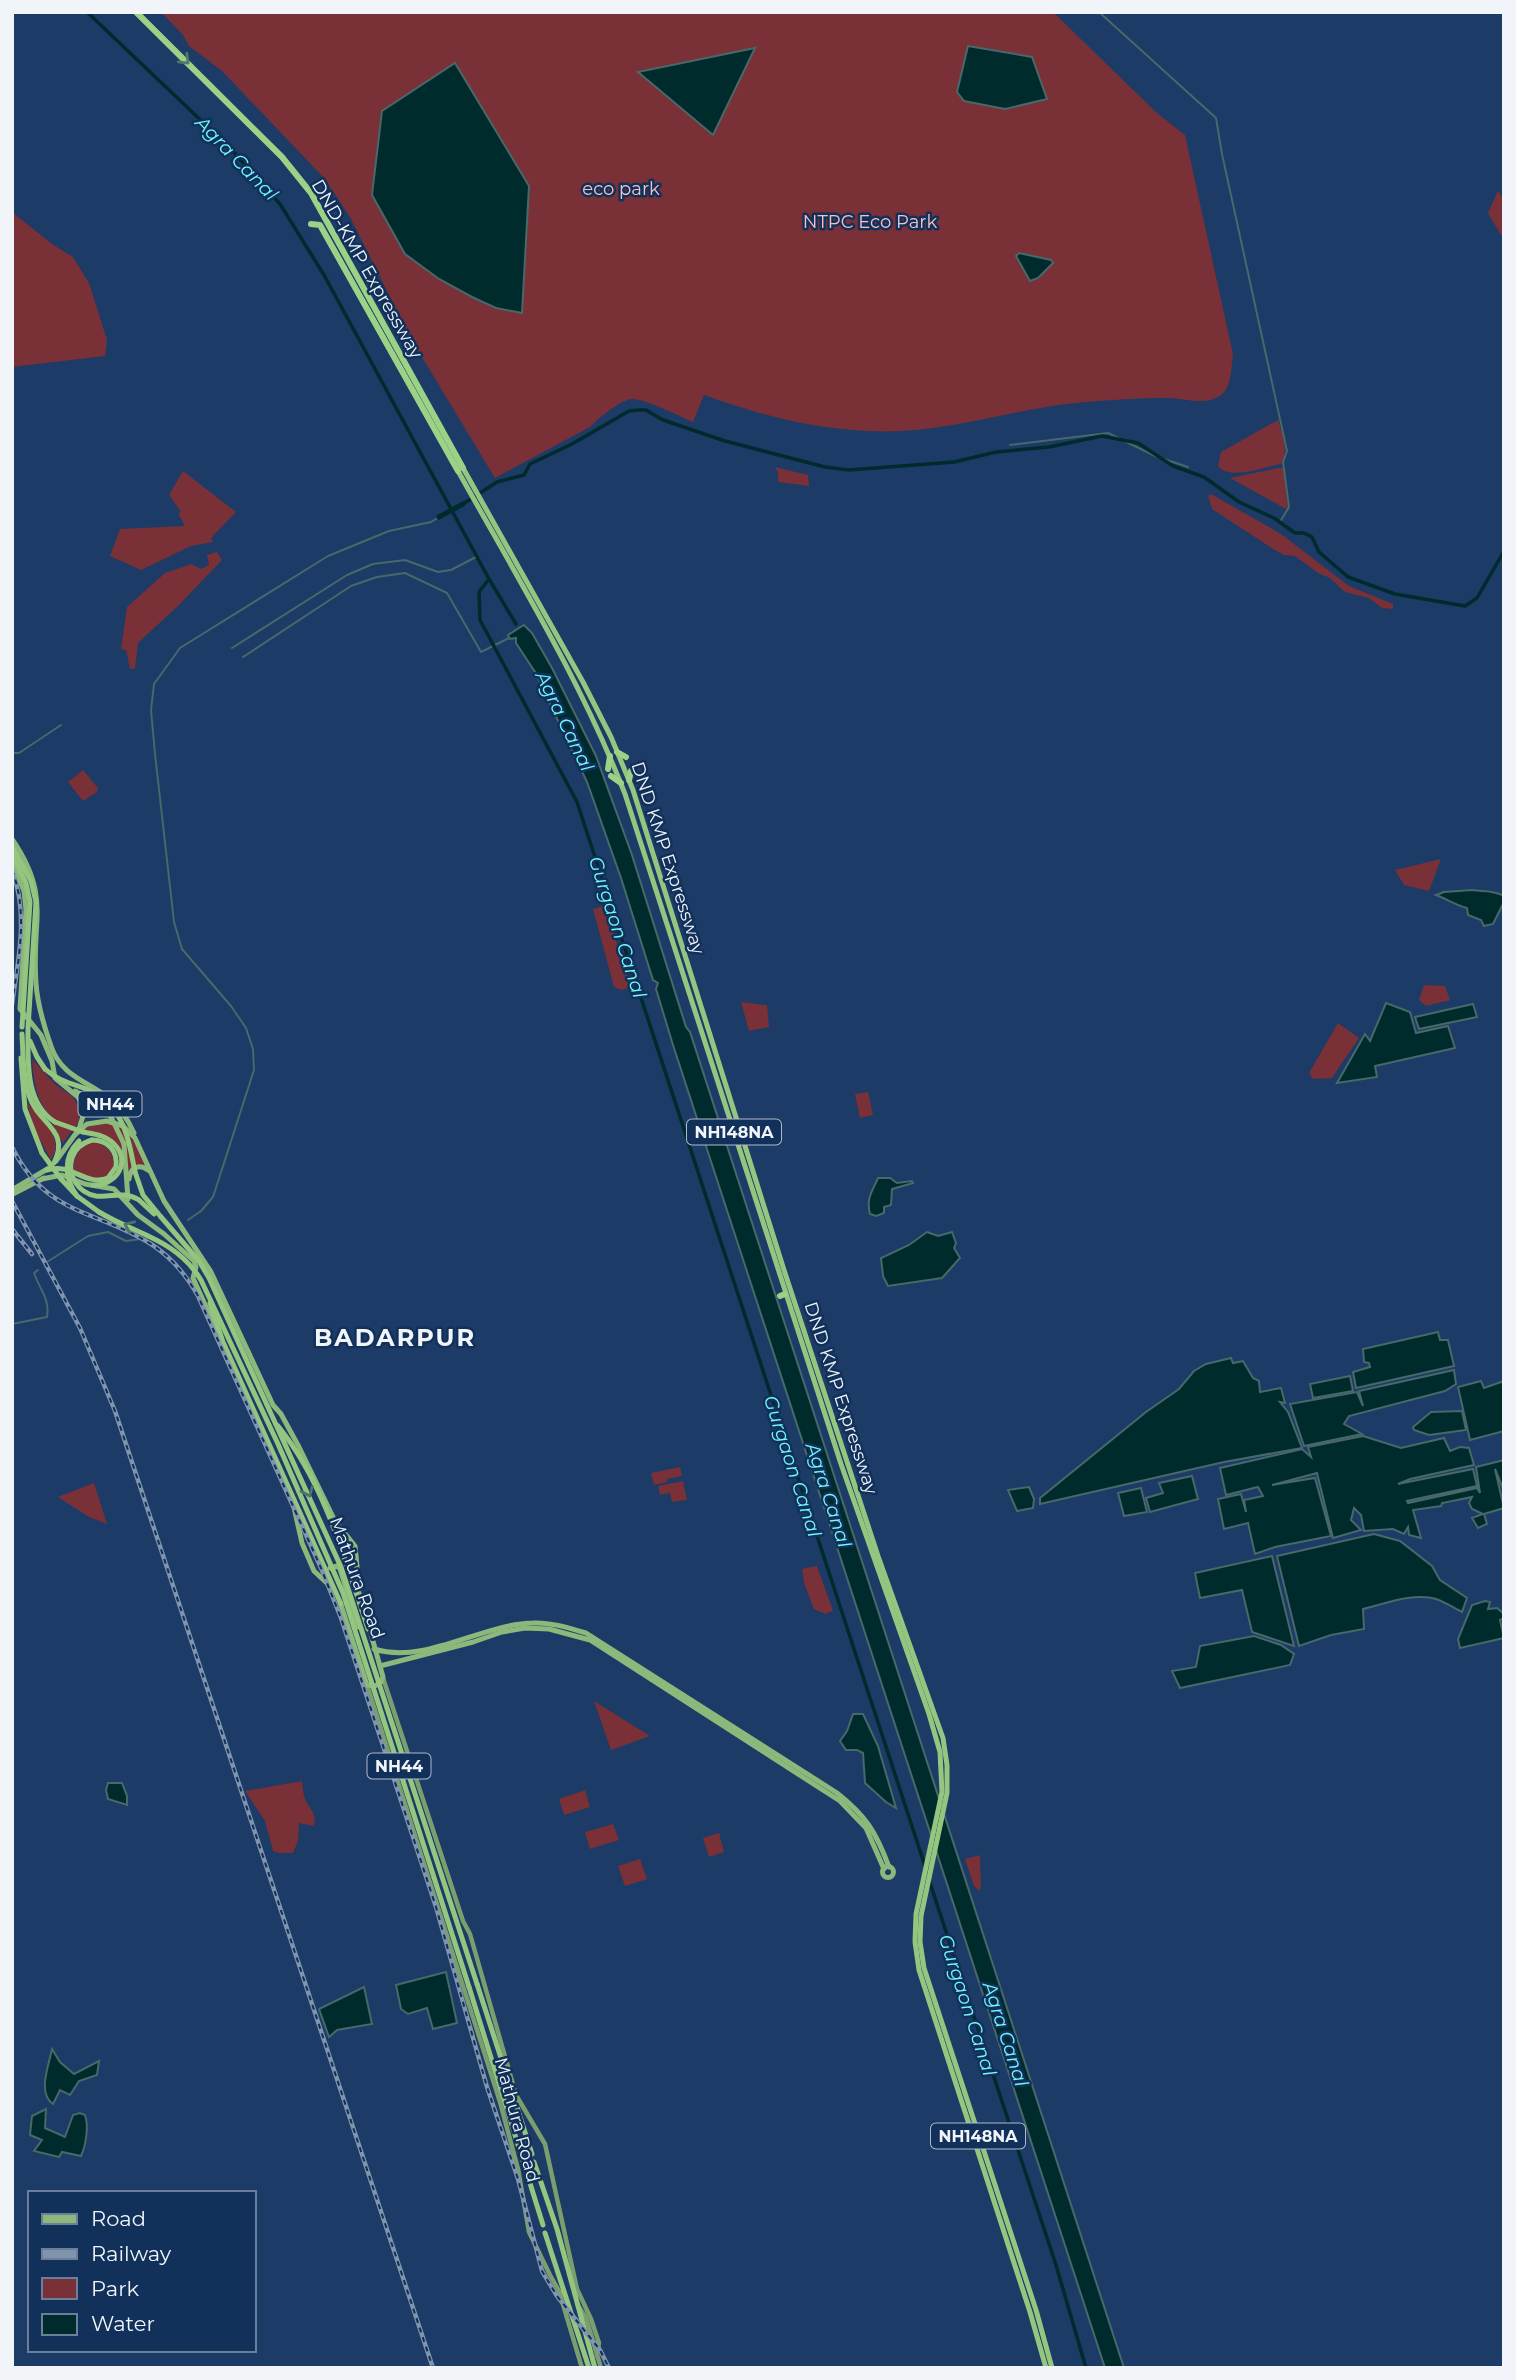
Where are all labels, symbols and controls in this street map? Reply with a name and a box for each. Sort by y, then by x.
one-way arrow [176,52,189,65]
water label: Agra Canal [190,111,283,206]
street label: DND-KMP Expressway [307,175,427,363]
park label: eco park [582,178,660,200]
park label: NTPC Eco Park [803,211,937,233]
water label: Agra Canal [530,666,599,776]
street label: DND KMP Expressway [626,759,710,957]
water label: Gurgaon Canal [584,853,652,1002]
road number: NH44 [78,1092,142,1116]
road number: NH148NA [687,1120,781,1144]
one-way arrow [124,1220,136,1234]
street label: DND KMP Expressway [799,1299,883,1497]
district label: BADARPUR [314,1323,476,1352]
water label: Gurgaon Canal [759,1392,827,1541]
water label: Agra Canal [800,1439,857,1551]
one-way arrow [300,1485,314,1497]
street label: Mathura Road [325,1514,389,1642]
road number: NH44 [368,1754,430,1778]
water label: Gurgaon Canal [934,1931,1002,2080]
water label: Agra Canal [977,1978,1034,2090]
street label: Mathura Road [490,2055,544,2185]
road number: NH148NA [931,2124,1025,2148]
legend [28,2191,256,2352]
text: Road [91,2206,146,2231]
text: Railway [91,2241,172,2266]
text: Park [91,2276,139,2301]
text: Water [91,2311,155,2336]

